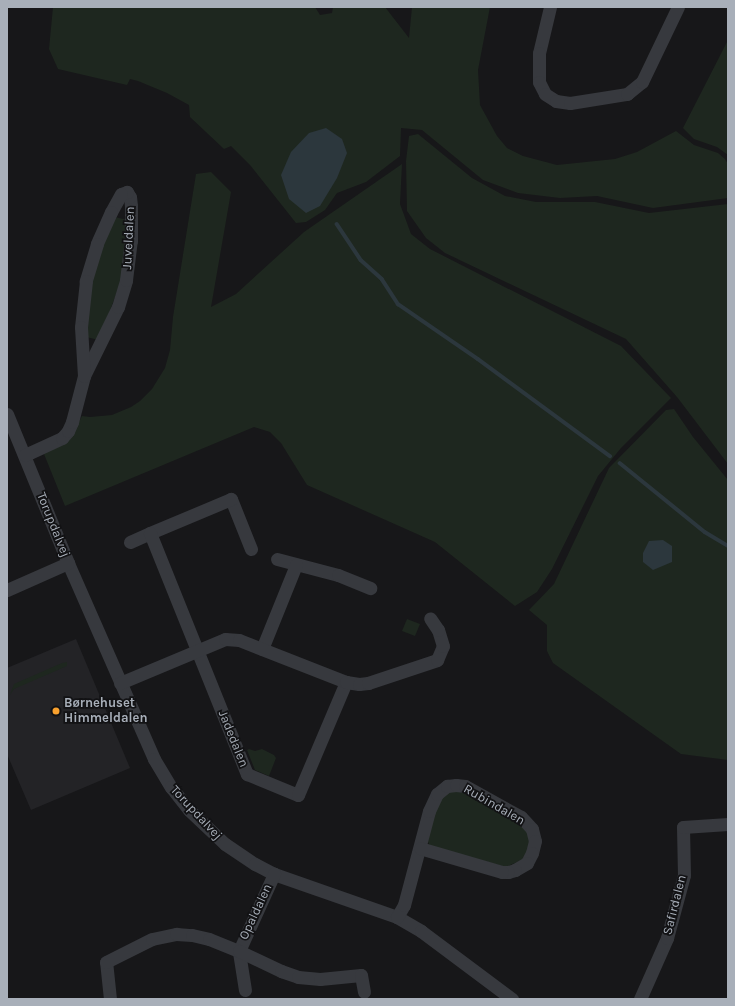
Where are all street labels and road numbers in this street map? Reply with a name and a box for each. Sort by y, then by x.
street label: Juveldalen [120,206,138,270]
street label: Torupdalvej [33,490,73,560]
street label: Jadedalen [215,708,251,770]
street label: Rubindalen [461,781,527,829]
street label: Torupdalvej [167,783,225,843]
street label: Safirdalen [660,873,690,937]
street label: Opaldalen [236,882,276,942]

